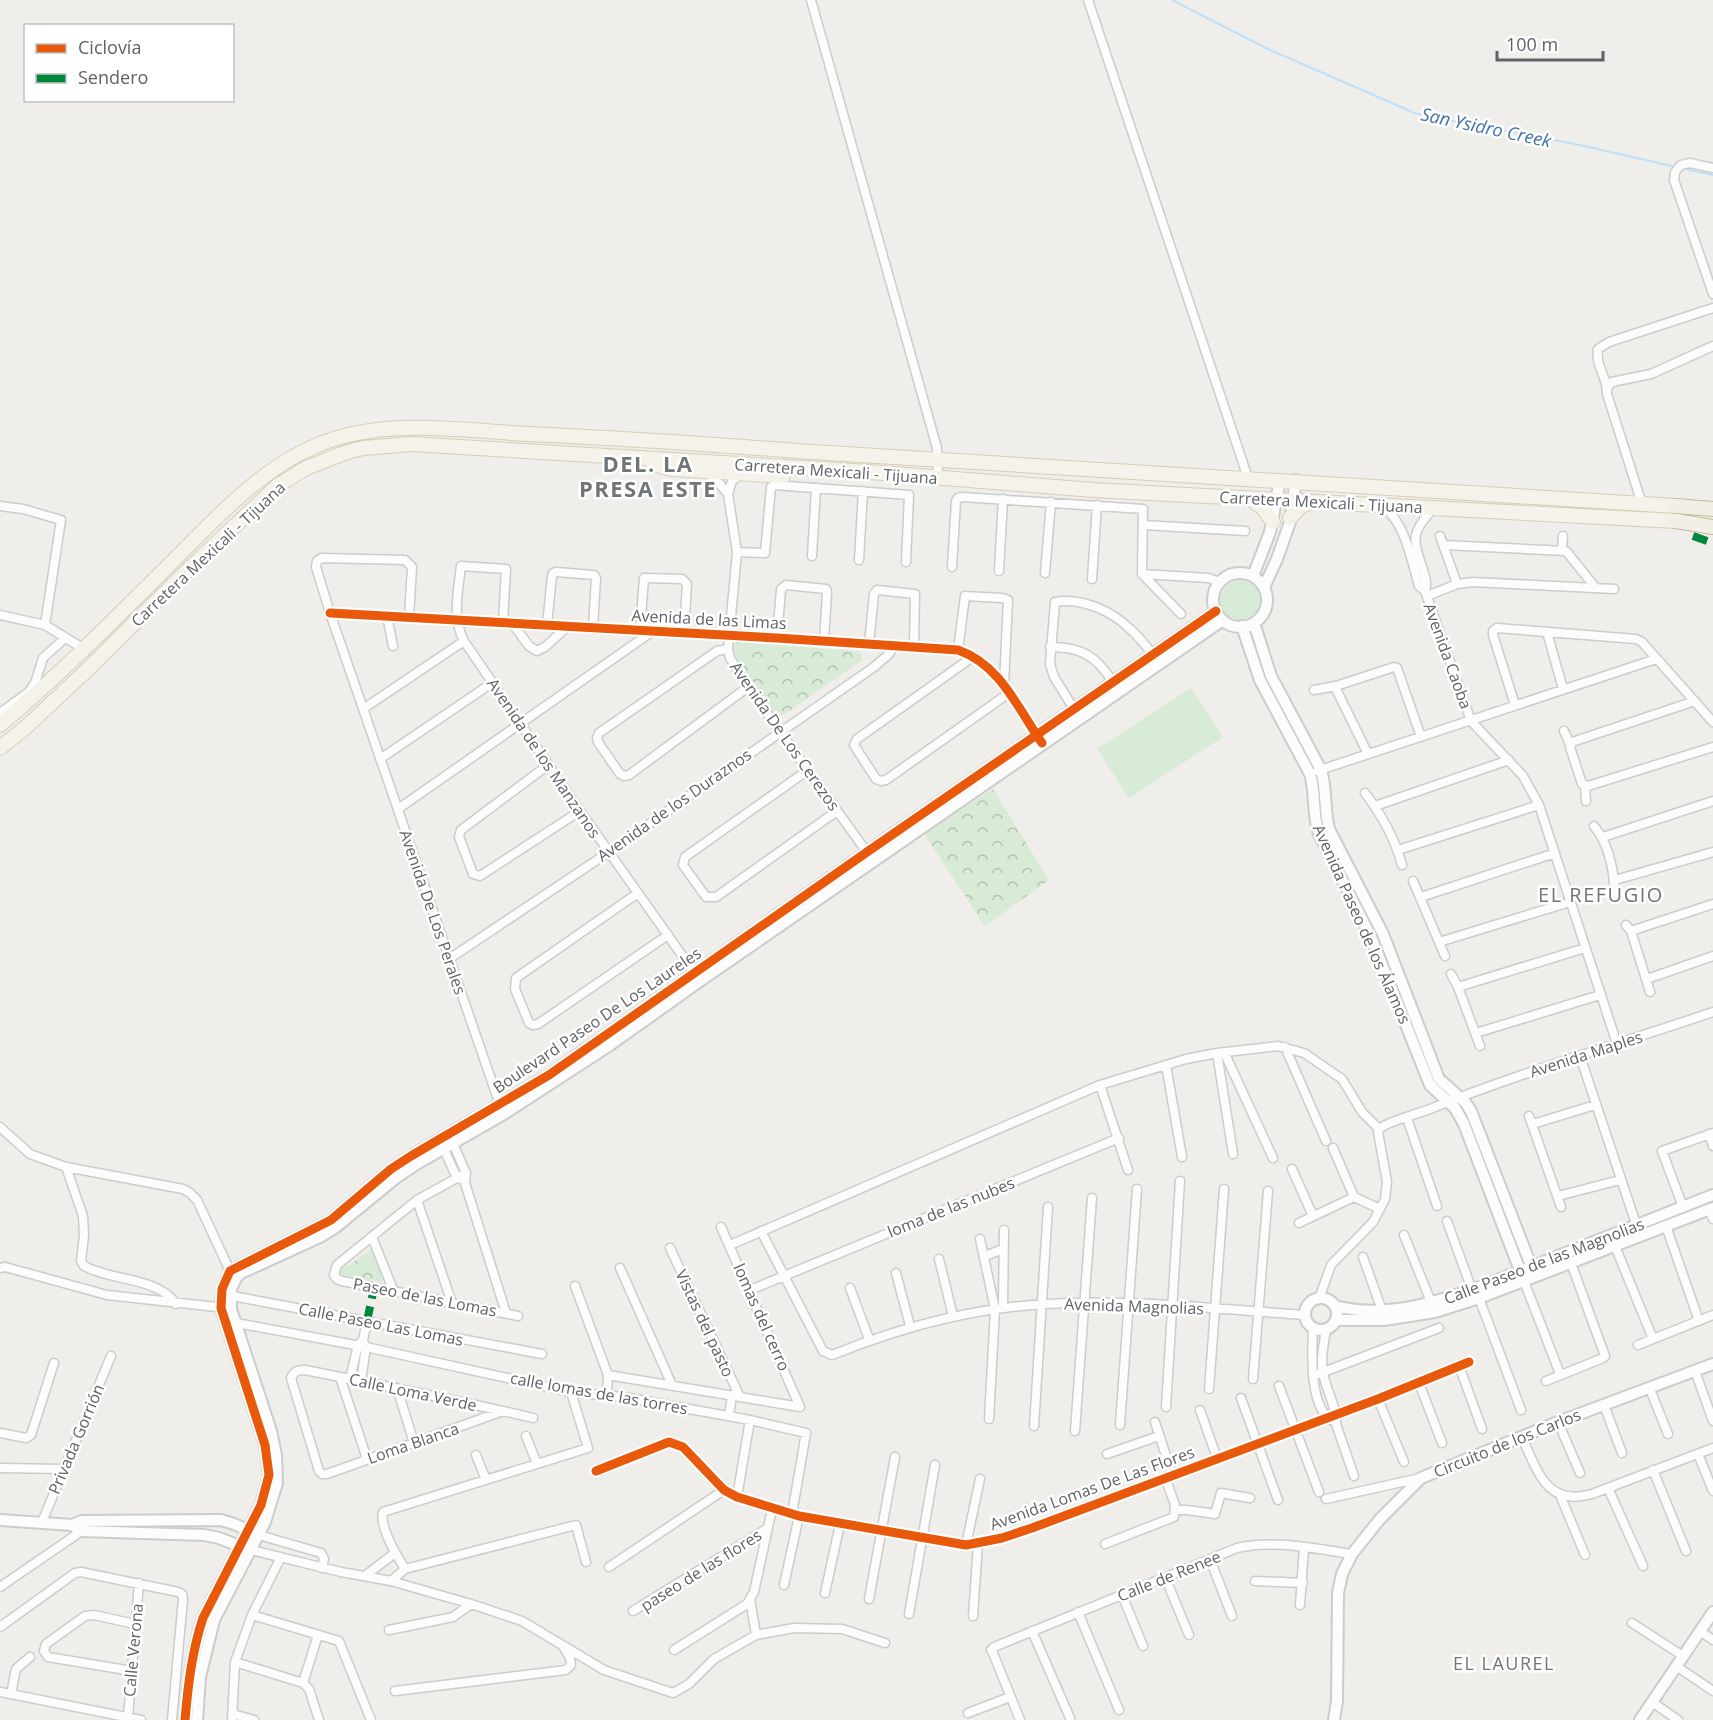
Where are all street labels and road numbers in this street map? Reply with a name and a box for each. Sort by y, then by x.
street label: Carretera Mexicali - Tijuana [734,453,938,489]
street label: Carretera Mexicali - Tijuana [126,477,290,631]
street label: Carretera Mexicali - Tijuana [1219,486,1423,518]
street label: Avenida Caoba [1419,600,1477,712]
street label: Avenida de las Limas [631,604,787,634]
street label: Avenida De Los Cerezos [725,657,845,815]
street label: Avenida de los Manzanos [482,674,606,842]
street label: Avenida de los Duraznos [593,743,755,867]
street label: Avenida Paseo de los Álamos [1308,821,1416,1027]
street label: Avenida De Los Perales [394,827,472,997]
street label: Boulevard Paseo De Los Laureles [489,942,705,1098]
street label: Avenida Maples [1527,1025,1645,1083]
street label: loma de las nubes [884,1171,1018,1243]
street label: Calle Paseo de las Magnolias [1441,1213,1647,1309]
street label: lomas del cerro [728,1260,796,1374]
street label: Vistas del pasto [670,1266,740,1380]
street label: Paseo de las Lomas [351,1272,499,1322]
street label: Avenida Magnolias [1064,1293,1204,1319]
street label: Calle Paseo Las Lomas [297,1297,465,1351]
street label: calle lomas de las torres [509,1367,689,1419]
street label: Calle Loma Verde [347,1368,479,1416]
street label: Privada Gorrión [43,1381,109,1497]
street label: Circuito de los Carlos [1430,1403,1584,1483]
street label: Loma Blanca [364,1417,462,1469]
street label: Avenida Lomas De Las Flores [987,1441,1197,1535]
street label: paseo de las flores [636,1524,766,1616]
street label: Calle de Renee [1114,1545,1224,1607]
street label: Calle Verona [118,1602,148,1698]

